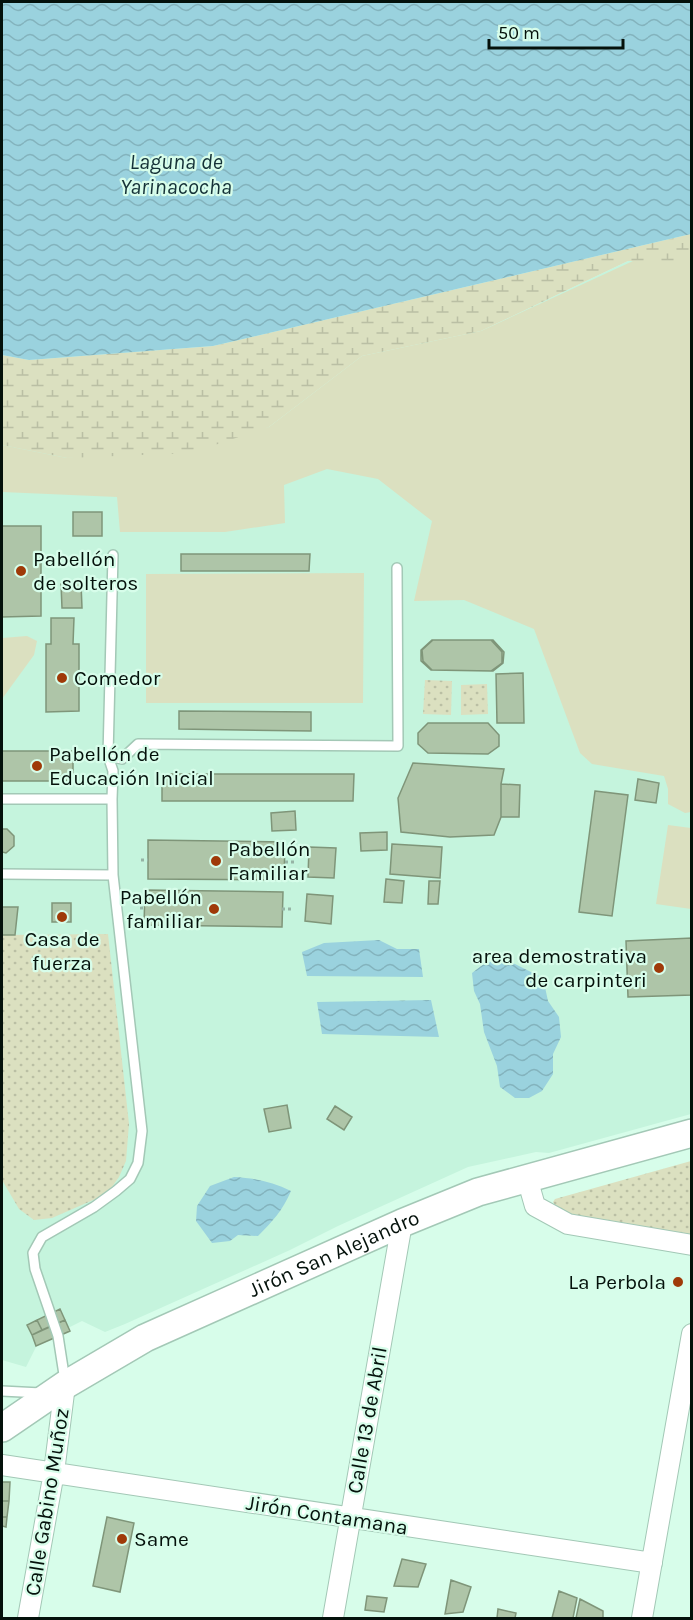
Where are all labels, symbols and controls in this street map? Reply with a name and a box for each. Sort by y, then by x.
scale bar [489,12,622,50]
text: 50 m [498,22,540,44]
water label: Laguna de Yarinacocha [120,149,232,200]
place label: Pabellón de solteros [33,547,138,595]
marker: Pabellón de solteros [14,564,28,578]
place label: Comedor [74,666,161,690]
marker: Comedor [55,671,69,685]
place label: Pabellón de Educación Inicial [49,742,214,790]
marker: Pabellón de Educación Inicial [30,759,44,773]
place label: Pabellón Familiar [228,837,310,885]
marker: Pabellón Familiar [209,854,223,868]
place label: Pabellón familiar [120,885,202,933]
marker: Pabellón familiar [207,902,221,916]
marker: Casa de fuerza [55,910,69,924]
place label: Casa de fuerza [24,927,100,975]
place label: area demostrativa de carpinteri [472,944,647,992]
marker: area demostrativa de carpinteri [652,961,666,975]
street label: Jirón San Alejandro [245,1205,423,1302]
place label: La Perbola [568,1270,666,1294]
marker: La Perbola [671,1275,685,1289]
street label: Calle 13 de Abril [342,1345,392,1495]
street label: Calle Gabino Muñoz [20,1407,74,1597]
street label: Jirón Contamana [244,1490,410,1540]
place label: Same [134,1527,189,1551]
marker: Same [115,1532,129,1546]

